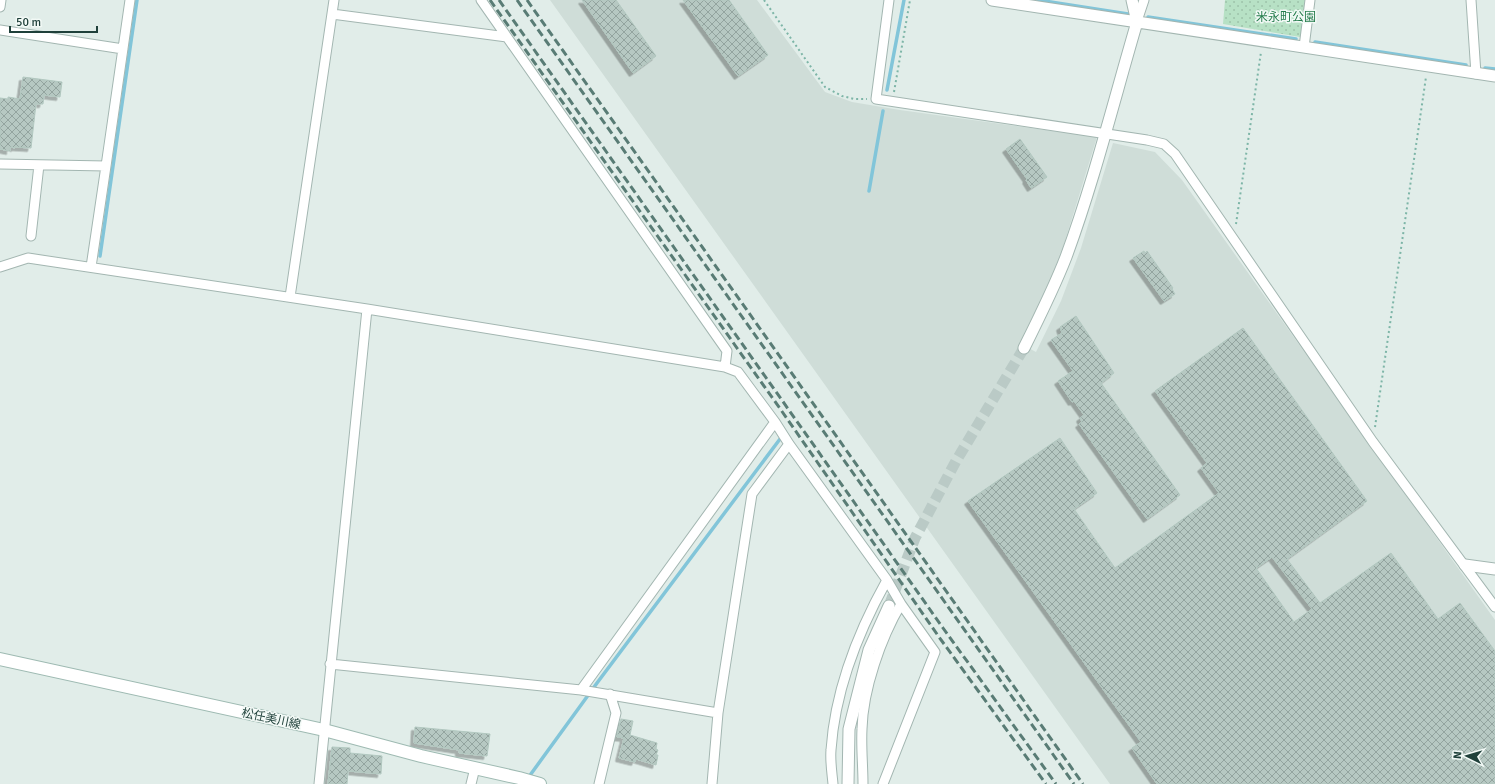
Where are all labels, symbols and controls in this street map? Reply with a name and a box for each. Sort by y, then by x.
scale bar [10,8,97,34]
park label: 米永町公園 [1256,10,1316,25]
text: 50 m [16,15,41,30]
street label: 松任美川線 [240,705,302,733]
north arrow [1447,736,1487,776]
text: N [1451,751,1464,760]

